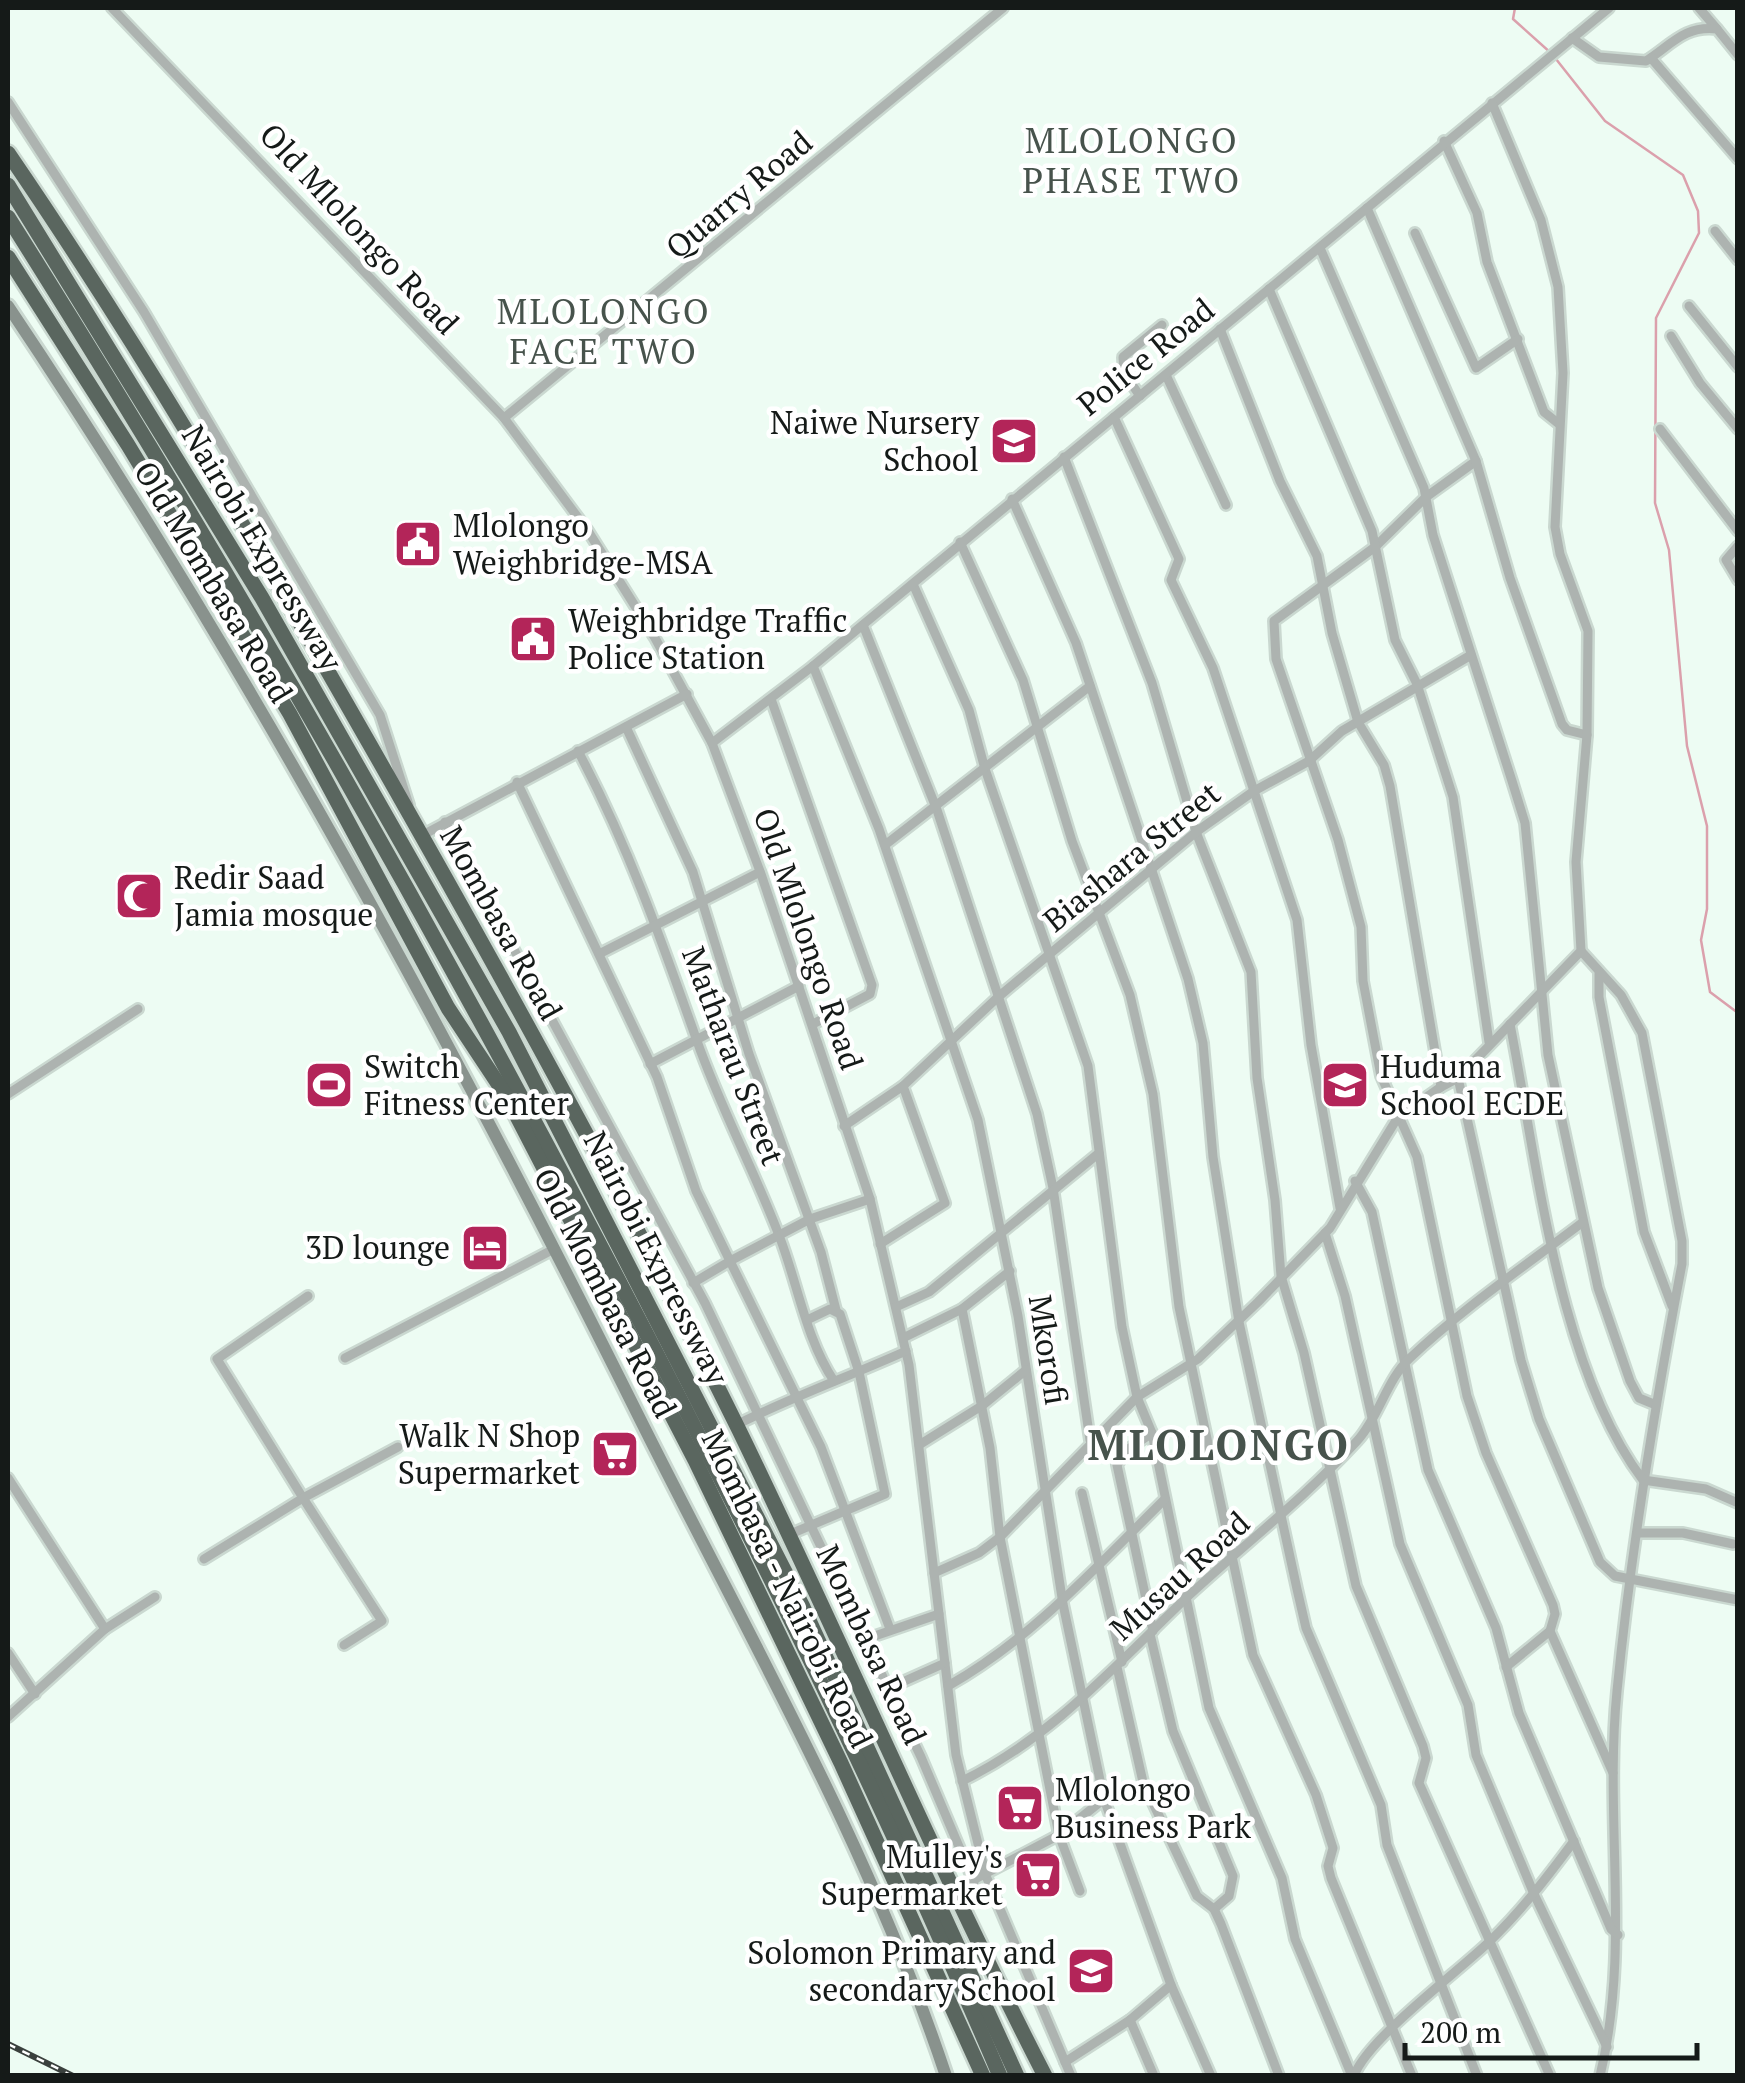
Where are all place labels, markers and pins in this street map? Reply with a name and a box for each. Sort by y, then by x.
place label: Naiwe Nursery School [770,401,980,480]
school or university icon: Naiwe Nursery School [988,415,1040,467]
place label: Mlolongo Weighbridge-MSA [453,504,713,583]
public building icon: Mlolongo Weighbridge-MSA [392,518,444,570]
place label: Weighbridge Traffic Police Station [568,599,847,678]
public building icon: Weighbridge Traffic Police Station [507,613,559,665]
place label: Redir Saad Jamia mosque [174,856,373,935]
mosque icon: Redir Saad Jamia mosque [113,870,165,922]
place label: Switch Fitness Center [364,1045,569,1124]
place label: Huduma School ECDE [1380,1045,1564,1124]
sports icon: Switch Fitness Center [303,1059,355,1111]
school or university icon: Huduma School ECDE [1319,1059,1371,1111]
hotel icon: 3D lounge [459,1222,511,1274]
place label: 3D lounge [305,1226,450,1268]
place label: Walk N Shop Supermarket [398,1414,580,1493]
supermarket icon: Walk N Shop Supermarket [589,1428,641,1480]
place label: Mlolongo Business Park [1055,1768,1252,1847]
supermarket icon: Mlolongo Business Park [994,1782,1046,1834]
place label: Mulley's Supermarket [821,1835,1003,1914]
supermarket icon: Mulley's Supermarket [1012,1849,1064,1901]
place label: Solomon Primary and secondary School [747,1931,1056,2010]
school or university icon: Solomon Primary and secondary School [1065,1945,1117,1997]

